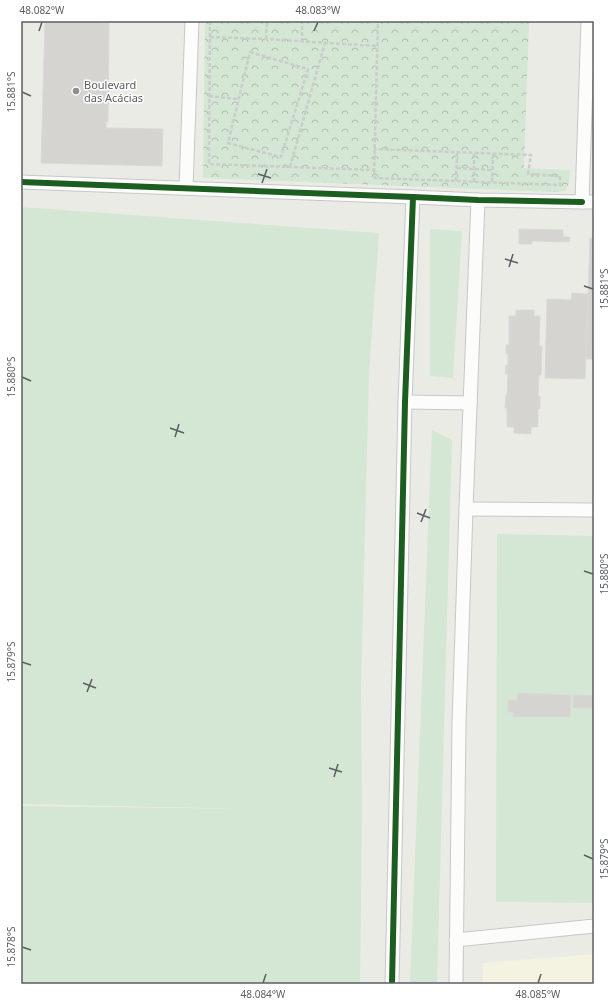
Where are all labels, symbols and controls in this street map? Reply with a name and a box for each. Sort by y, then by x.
text: 48.082°W [20,3,65,17]
text: 48.083°W [296,3,341,17]
text: 15.881°S [4,71,18,113]
place label: Boulevard das Acácias [84,77,143,105]
marker: Boulevard das Acácias [71,86,81,96]
text: 15.881°S [597,268,611,310]
text: 15.880°S [4,356,18,398]
text: 15.880°S [597,553,611,595]
text: 15.879°S [4,641,18,683]
text: 15.879°S [597,838,611,880]
text: 15.878°S [4,926,18,968]
text: 48.084°W [241,987,286,1001]
text: 48.085°W [516,987,561,1001]

